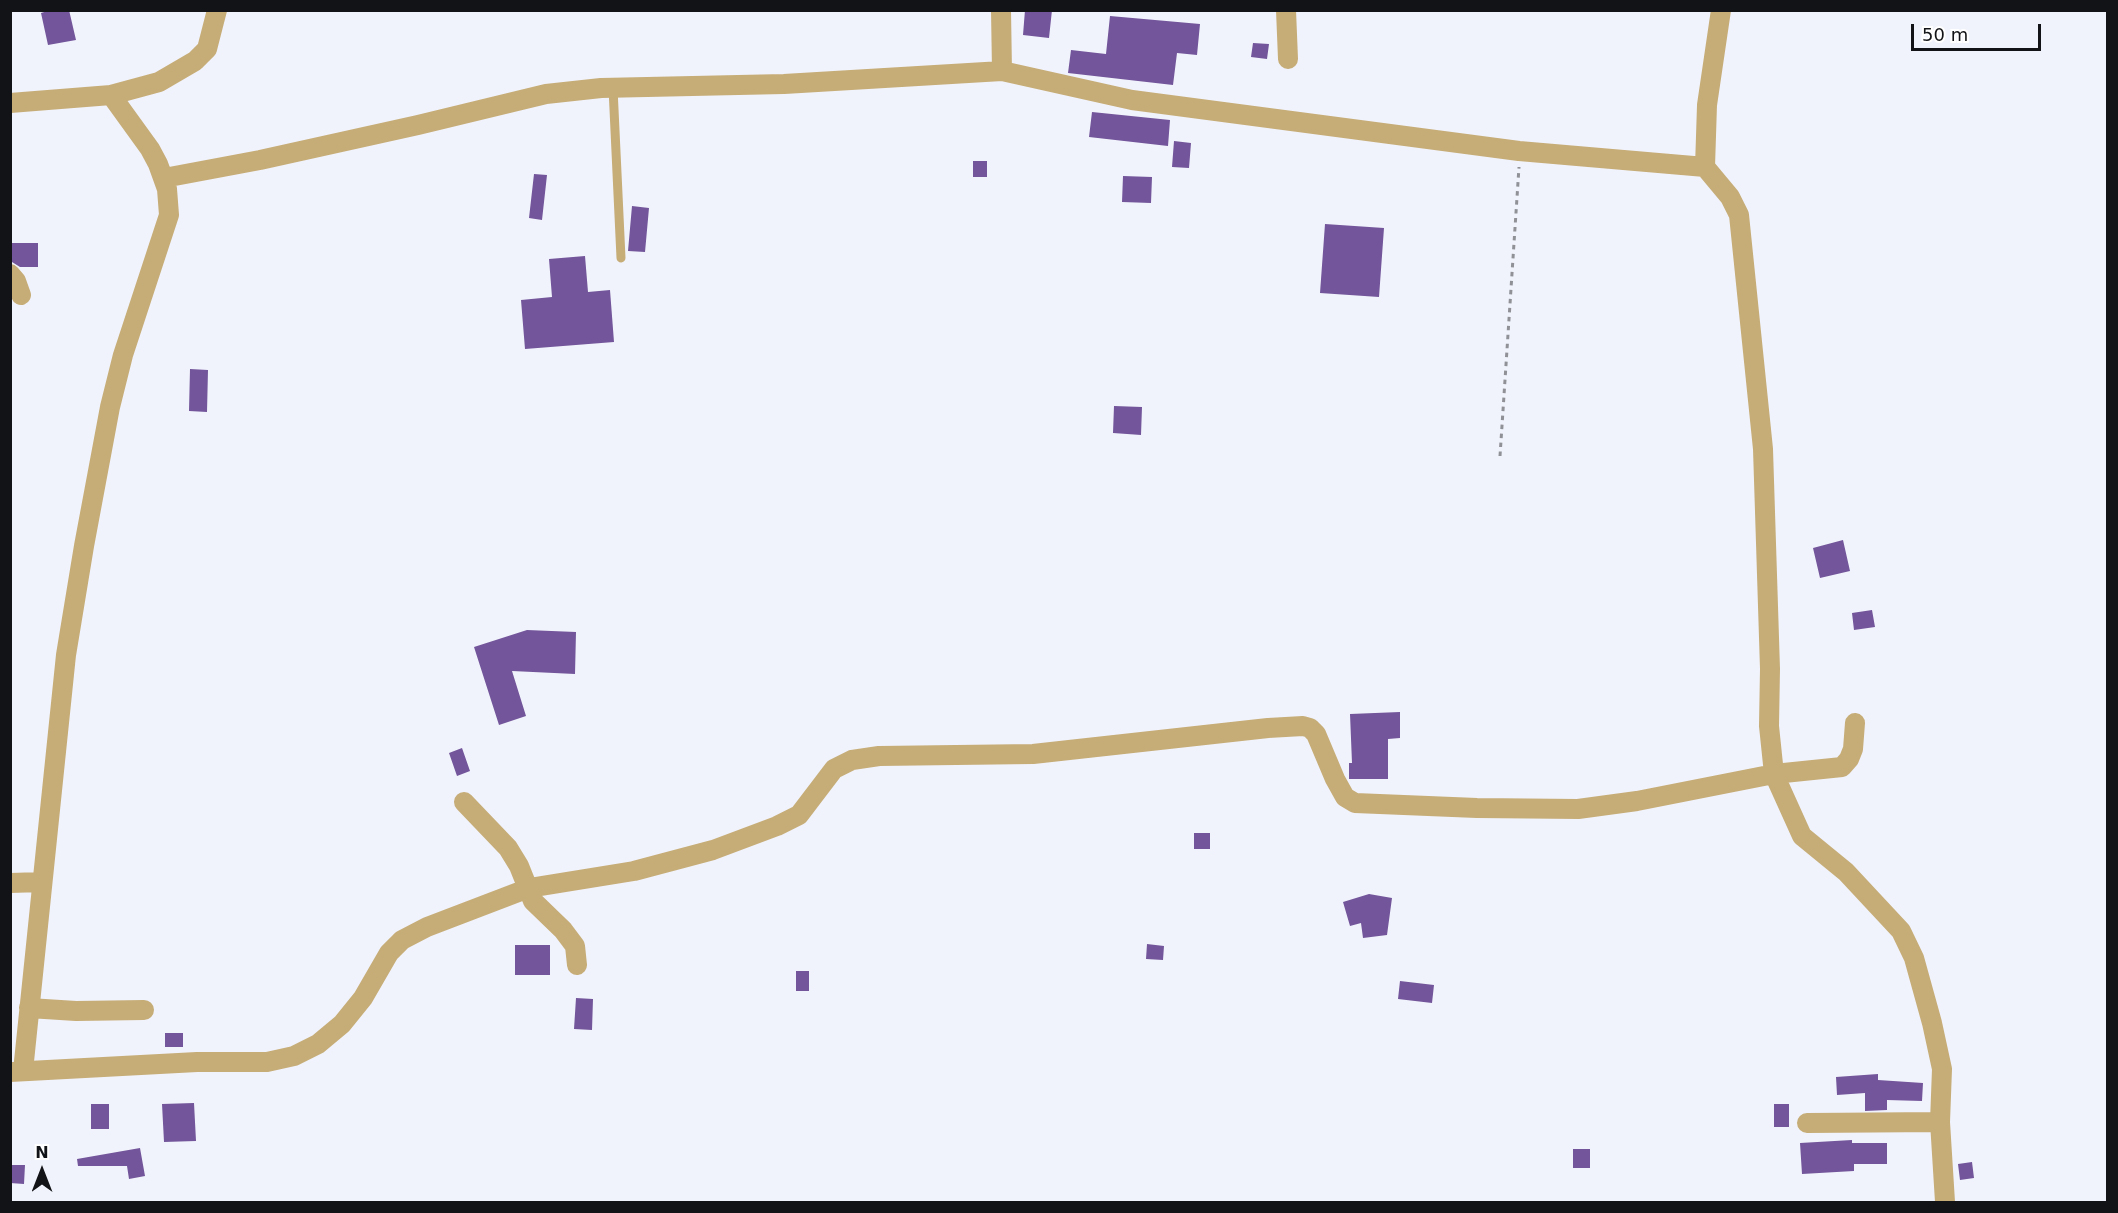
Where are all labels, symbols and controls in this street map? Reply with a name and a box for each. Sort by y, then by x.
scale bar [1914,12,2044,50]
text: 50 m [1922,24,1968,45]
north arrow [12,1141,72,1201]
text: N [35,1143,49,1162]

